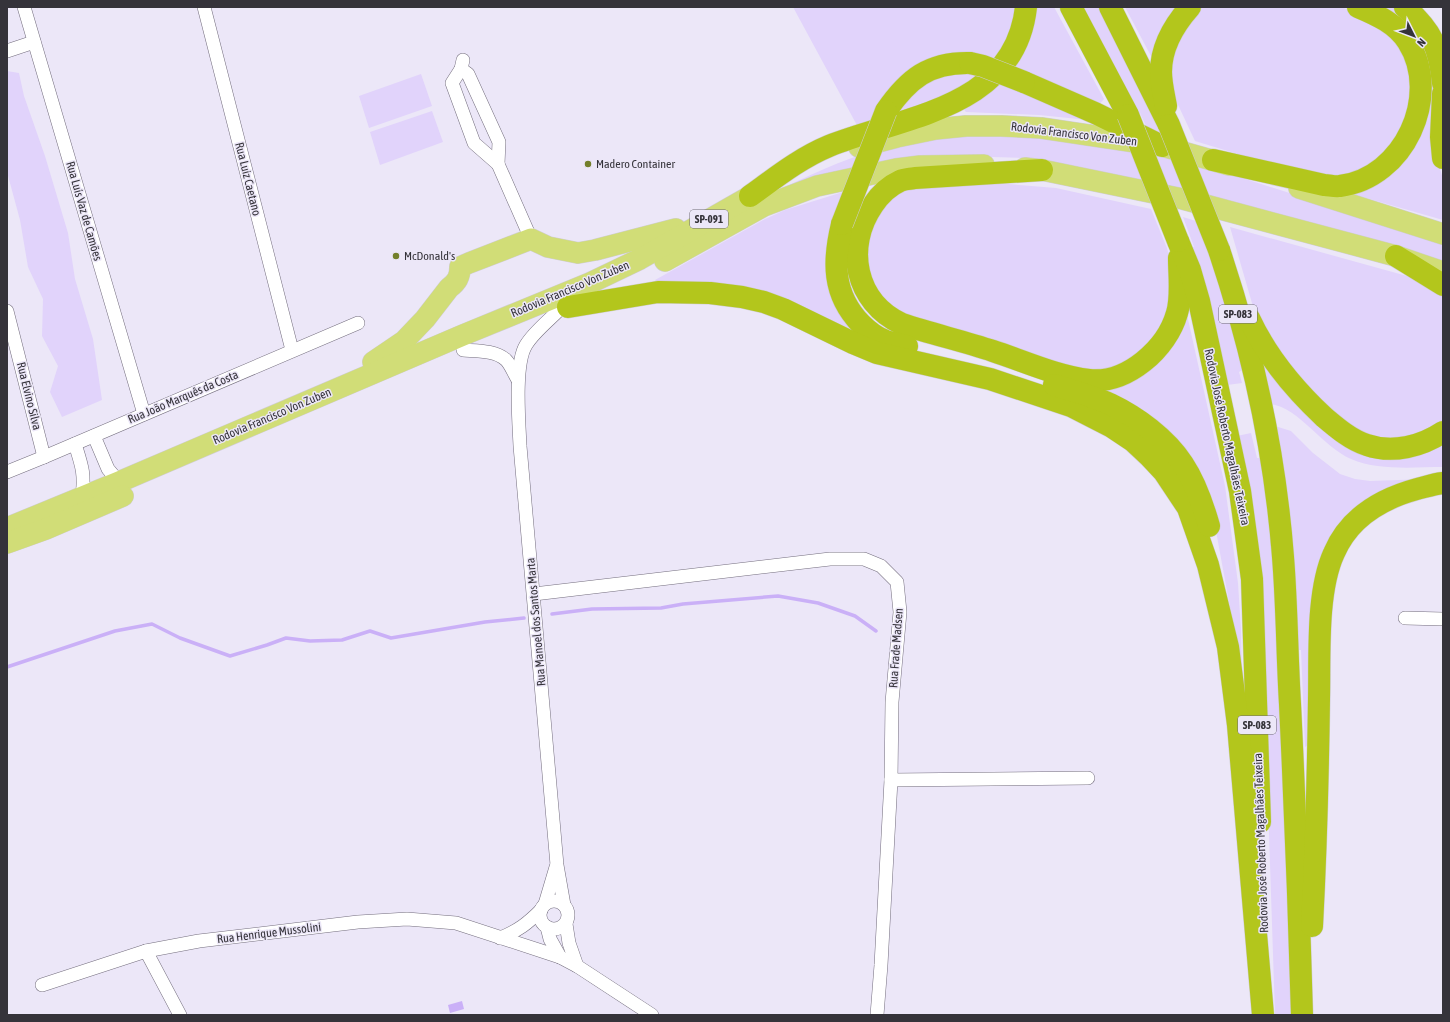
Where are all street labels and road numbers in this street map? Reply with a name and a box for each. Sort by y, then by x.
street label: Rodovia Francisco Von Zuben [1010,119,1138,149]
street label: Rua Luiz Caetano [232,141,264,217]
street label: Rua Luís Vaz de Camões [63,160,105,262]
road number: SP-091 [690,210,728,228]
street label: Rodovia Francisco Von Zuben [509,258,631,320]
road number: SP-083 [1219,305,1257,323]
street label: Rodovia José Roberto Magalhães Teixeira [1201,348,1253,526]
street label: Rua Elvino Silva [14,361,44,431]
street label: Rua João Marquês da Costa [126,367,240,427]
street label: Rodovia Francisco Von Zuben [211,385,333,447]
street label: Rua Manoel dos Santos Marta [523,557,549,687]
street label: Rua Frade Madsen [886,608,906,688]
road number: SP-083 [1238,716,1276,734]
street label: Rodovia José Roberto Magalhães Teixeira [1251,753,1271,933]
street label: Rua Henrique Mussolini [216,920,322,946]

